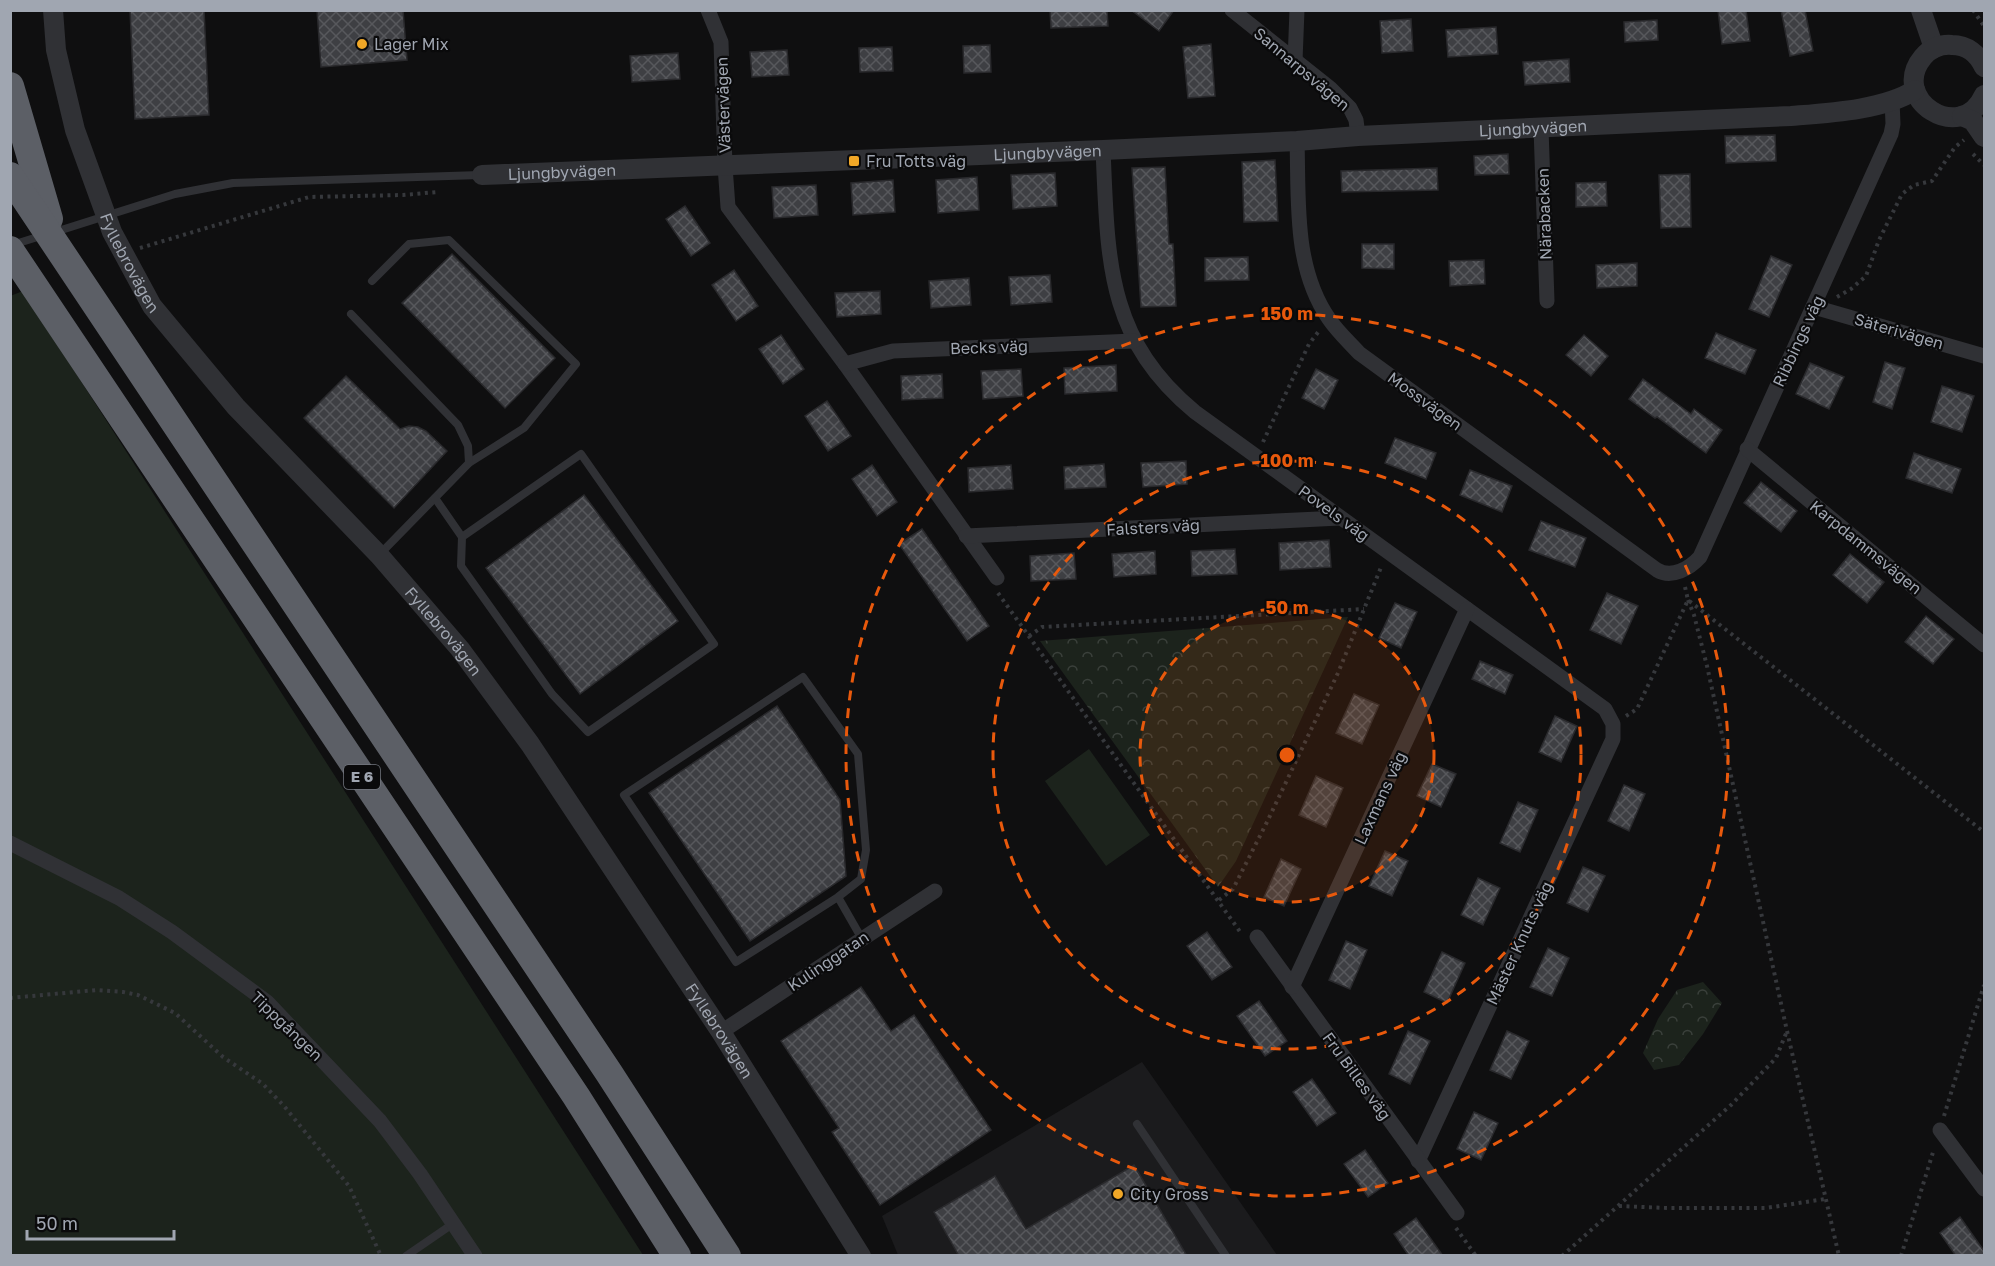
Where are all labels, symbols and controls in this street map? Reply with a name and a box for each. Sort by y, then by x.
street label: Sannarpsvägen [1250,23,1354,115]
place label: Lager Mix [374,34,449,54]
marker: Lager Mix [355,37,369,51]
street label: Västervägen [711,56,735,154]
street label: Ljungbyvägen [1478,115,1588,140]
street label: Ljungbyvägen [993,140,1102,164]
place label: Fru Totts väg [866,151,966,171]
marker: Fru Totts väg [847,154,861,168]
street label: Ljungbyvägen [507,160,617,184]
street label: Närabacken [1532,168,1556,260]
street label: Fyllebrovägen [96,210,163,317]
street label: Ribbings väg [1768,292,1828,390]
text: 150 m [1261,302,1313,324]
street label: Säterivägen [1852,309,1946,353]
street label: Becks väg [950,336,1028,358]
street label: Mossvägen [1384,367,1466,435]
text: 100 m [1261,449,1313,471]
street label: Povels väg [1295,481,1373,545]
street label: Karpdammsvägen [1806,496,1926,598]
street label: Falsters väg [1106,515,1200,539]
street label: Fyllebrovägen [401,583,486,680]
text: 50 m [1266,596,1308,618]
centre of rings [1277,745,1297,765]
street label: Laxmans väg [1350,748,1410,848]
road number: E 6 [344,765,380,789]
street label: Mäster Knuts väg [1482,878,1556,1008]
street label: Kulinggatan [784,927,872,995]
street label: Fyllebrovägen [681,979,758,1082]
street label: Tippgången [247,987,327,1065]
street label: Fru Billes väg [1318,1028,1396,1124]
place label: City Gross [1130,1184,1209,1204]
marker: City Gross [1111,1187,1125,1201]
scale bar [27,1203,174,1241]
text: 50 m [36,1212,78,1234]

